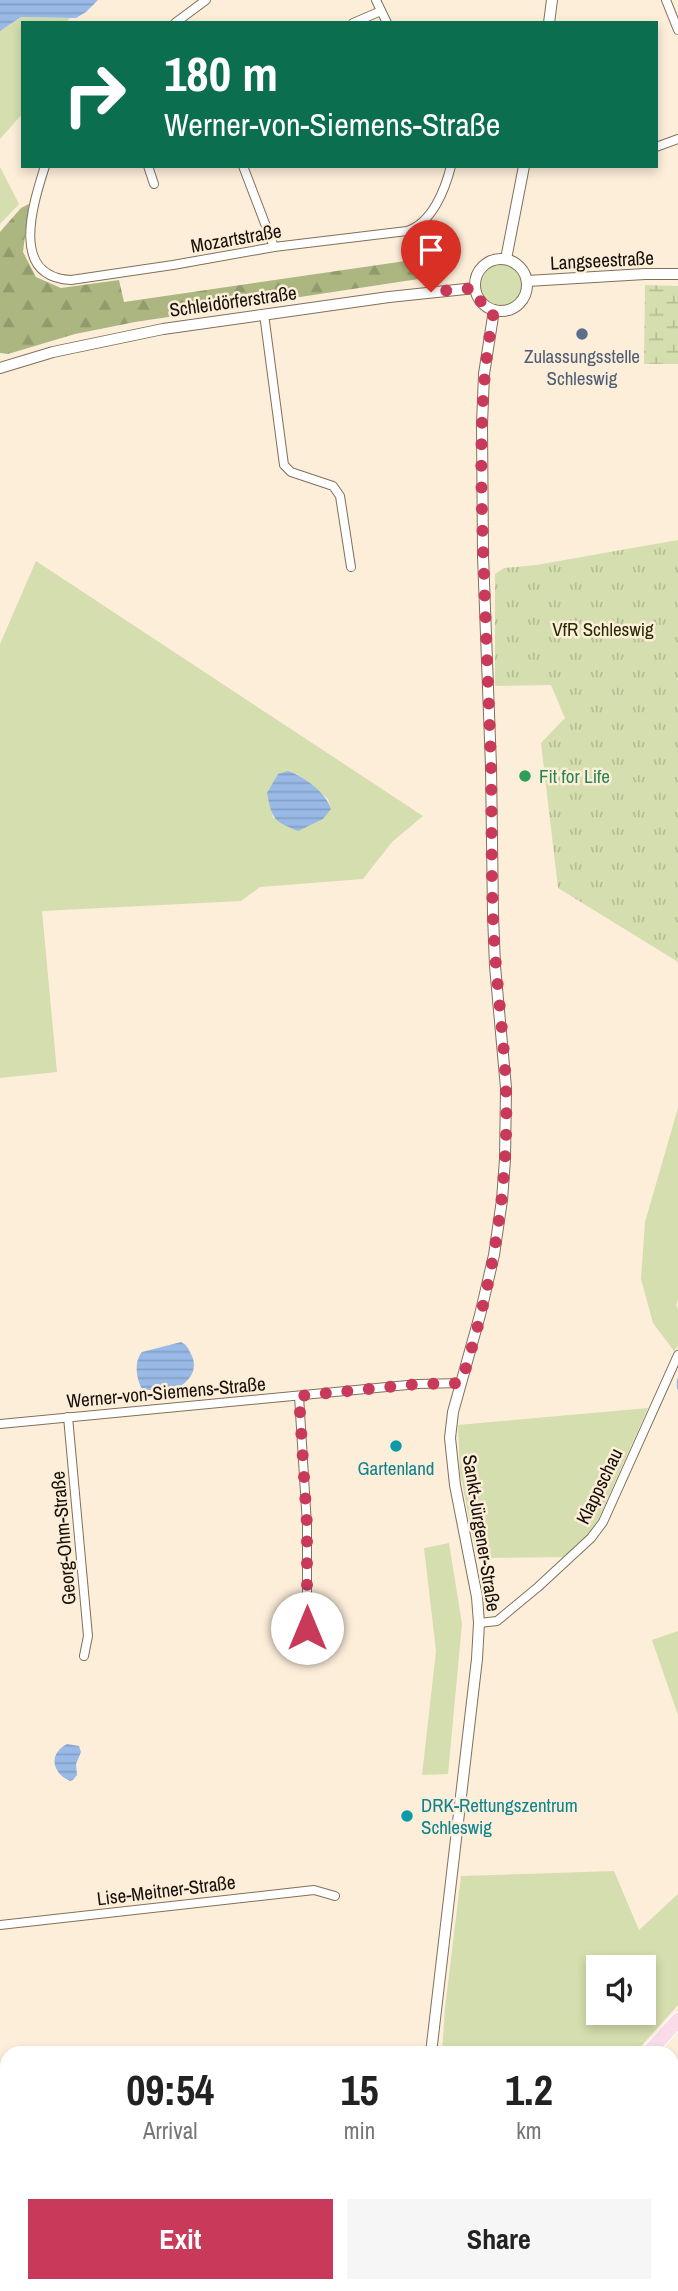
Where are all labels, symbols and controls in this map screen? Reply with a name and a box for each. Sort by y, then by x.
text: 180 m [164,40,278,106]
icon: right [49,49,140,140]
text: Werner-von-Siemens-Straße [164,103,500,146]
street label: Mozartstraße [189,217,283,259]
pin [401,220,461,292]
icon: arrive [412,231,450,269]
street label: Langseestraße [549,244,655,276]
street label: Schleidörferstraße [168,279,298,323]
marker: Zulassungsstelle Schleswig [574,326,590,342]
place label: Zulassungsstelle Schleswig [524,343,640,391]
park label: VfR Schleswig [552,616,654,642]
place label: Fit for Life [539,763,610,789]
marker: Fit for Life [517,768,533,784]
street label: Werner-von-Siemens-Straße [65,1370,267,1414]
marker: Gartenland [388,1438,404,1454]
street label: Klappschau [569,1444,629,1528]
street label: Sankt-Jürgener-Straße [457,1453,507,1613]
place label: Gartenland [357,1455,435,1481]
street label: Georg-Ohm-Straße [44,1470,82,1606]
position arrow [270,1591,344,1665]
place label: DRK-Rettungszentrum Schleswig [421,1792,578,1840]
marker: DRK-Rettungszentrum Schleswig [399,1808,415,1824]
street label: Lise-Meitner-Straße [95,1869,237,1911]
map controls [586,1955,656,2025]
button: sound [586,1955,656,2025]
text: 09:54 [126,2062,214,2118]
text: 15 [340,2062,379,2118]
text: 1.2 [505,2062,553,2118]
text: Arrival [143,2115,197,2146]
text: min [344,2115,375,2146]
text: km [516,2115,541,2146]
button: Exit [28,2199,333,2279]
button: Share [347,2199,651,2279]

